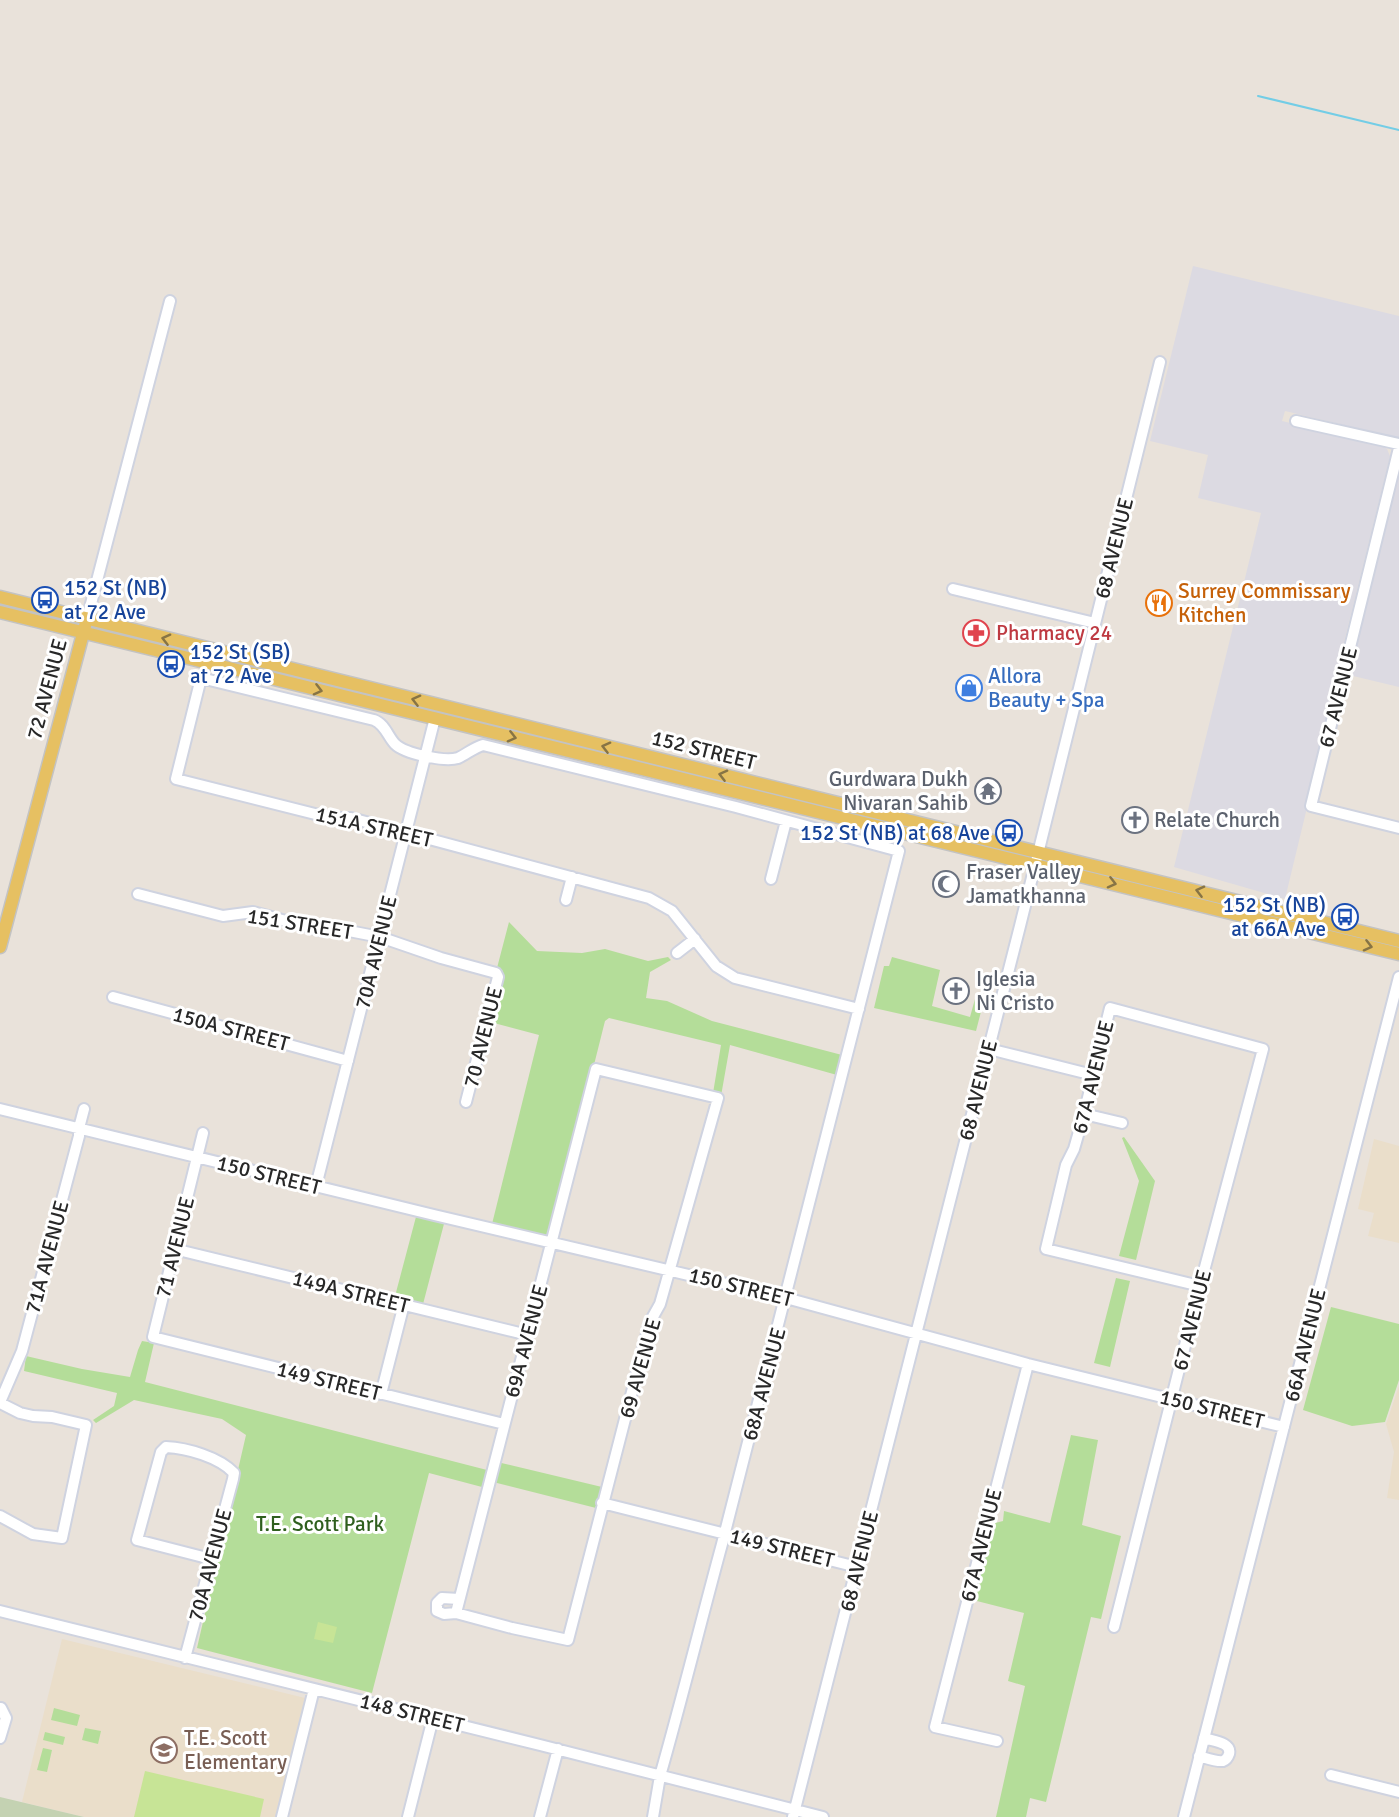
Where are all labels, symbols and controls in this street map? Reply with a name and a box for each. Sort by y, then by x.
street label: 68 AVENUE [1089,495,1139,601]
place label: 152 St (NB) at 72 Ave [64,575,167,625]
place label: Surrey Commissary Kitchen [1178,578,1351,628]
bus stop icon: 152 St (NB) at 72 Ave [30,585,60,615]
restaurant icon: Surrey Commissary Kitchen [1144,588,1174,618]
pharmacy icon: Pharmacy 24 [961,618,991,648]
place label: Pharmacy 24 [996,620,1112,646]
one-way arrow [161,633,171,646]
street label: 72 AVENUE [21,636,73,742]
place label: 152 St (SB) at 72 Ave [190,639,291,689]
street label: 67 AVENUE [1313,644,1363,750]
bus stop icon: 152 St (SB) at 72 Ave [156,649,186,679]
place label: Allora Beauty + Spa [988,663,1105,713]
shop icon: Allora Beauty + Spa [954,673,984,703]
one-way arrow [313,682,323,695]
one-way arrow [411,695,421,708]
street label: 152 STREET [649,724,760,776]
one-way arrow [507,729,517,742]
one-way arrow [601,741,611,754]
place label: Gurdwara Dukh Nivaran Sahib [829,766,968,816]
one-way arrow [719,770,729,783]
temple icon: Gurdwara Dukh Nivaran Sahib [973,776,1003,806]
street label: 151A STREET [313,801,436,853]
church icon: Relate Church [1120,805,1150,835]
place label: Relate Church [1154,807,1280,833]
bus stop icon: 152 St (NB) at 68 Ave [994,818,1024,848]
place label: 152 St (NB) at 68 Ave [800,820,990,846]
place label: Fraser Valley Jamatkhanna [966,859,1086,909]
mosque icon: Fraser Valley Jamatkhanna [931,869,961,899]
one-way arrow [1107,876,1117,889]
one-way arrow [1195,886,1205,899]
place label: 152 St (NB) at 66A Ave [1223,892,1326,942]
street label: 70A AVENUE [349,893,403,1011]
bus stop icon: 152 St (NB) at 66A Ave [1330,902,1360,932]
street label: 151 STREET [245,903,355,945]
one-way arrow [1363,939,1373,952]
place label: Iglesia Ni Cristo [976,966,1054,1016]
church icon: Iglesia Ni Cristo [941,976,971,1006]
street label: 70 AVENUE [458,984,508,1090]
street label: 150A STREET [170,1001,293,1057]
street label: 67A AVENUE [1066,1018,1120,1136]
street label: 68 AVENUE [953,1037,1003,1143]
street label: 150 STREET [214,1149,325,1201]
street label: 71 AVENUE [150,1194,200,1300]
street label: 71A AVENUE [19,1198,75,1316]
street label: 150 STREET [686,1261,797,1313]
street label: 149A STREET [290,1265,413,1319]
street label: 67 AVENUE [1167,1267,1217,1373]
street label: 69A AVENUE [498,1282,554,1400]
street label: 66A AVENUE [1278,1286,1332,1404]
street label: 69 AVENUE [613,1315,667,1421]
street label: 68A AVENUE [736,1325,792,1443]
street label: 149 STREET [274,1355,385,1407]
street label: 150 STREET [1157,1383,1268,1435]
street label: 67A AVENUE [954,1486,1008,1604]
street label: 70A AVENUE [182,1506,238,1624]
street label: 68 AVENUE [834,1508,884,1614]
park label: T.E. Scott Park [256,1511,384,1537]
street label: 149 STREET [727,1522,838,1574]
street label: 148 STREET [357,1687,468,1739]
place label: T.E. Scott Elementary [184,1725,287,1775]
school or university icon: T.E. Scott Elementary [149,1735,179,1765]

